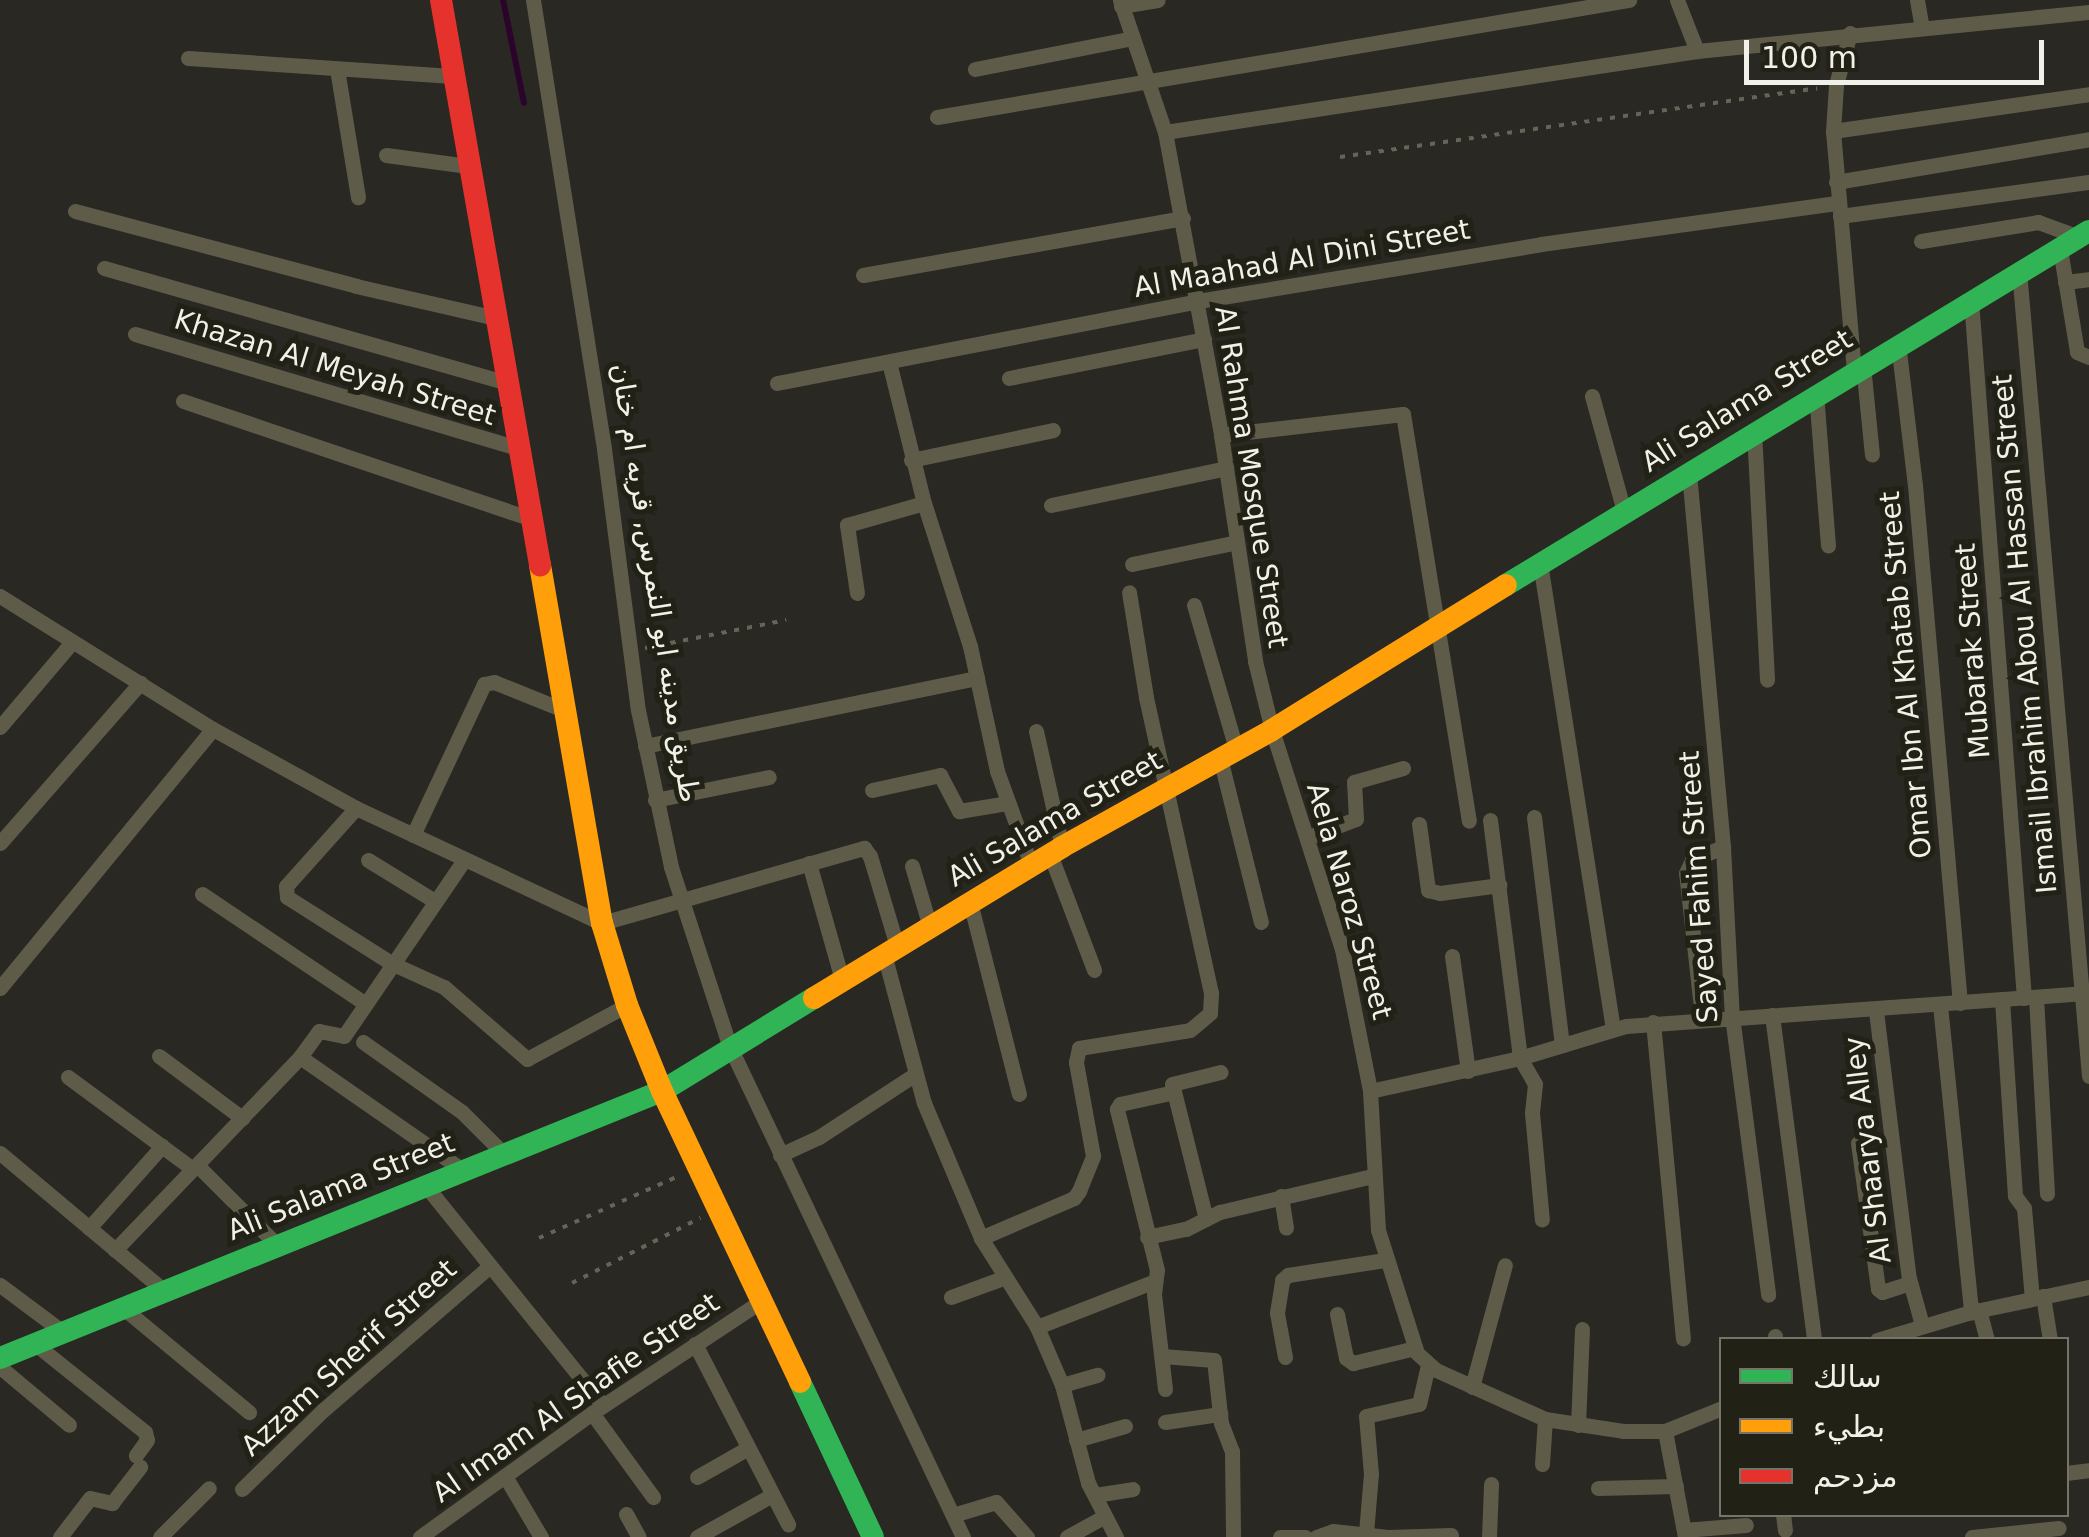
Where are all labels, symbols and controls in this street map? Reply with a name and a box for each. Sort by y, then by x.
scale bar [1749,20,2049,82]
text: 100 m [1761,40,1857,75]
street label: Al Maahad Al Dini Street [1131,213,1473,305]
street label: Khazan Al Meyah Street [170,303,500,433]
street label: Al Rahma Mosque Street [1207,304,1295,650]
street label: Ali Salama Street [1636,323,1858,479]
street label: طريق مدينه ابو النمرس, قريه ام خنان [604,361,706,805]
street label: Ismail Ibrahim Abou Al Hassan Street [1986,373,2064,895]
street label: Omar Ibn Al Khatab Street [1873,490,1939,860]
street label: Mubarak Street [1949,542,1997,760]
street label: Ali Salama Street [942,744,1168,894]
street label: Sayed Fahim Street [1673,750,1725,1024]
street label: Aela Naroz Street [1299,779,1399,1023]
street label: Al Shaarya Alley [1837,1035,1899,1265]
street label: Ali Salama Street [223,1126,459,1248]
street label: Azzam Sherif Street [235,1253,463,1463]
street label: Al Imam Al Shafie Street [426,1286,726,1510]
legend [1719,1337,2069,1517]
text: سالك [1813,1359,1882,1394]
text: بطيء [1813,1409,1885,1444]
text: مزدحم [1813,1459,1898,1494]

